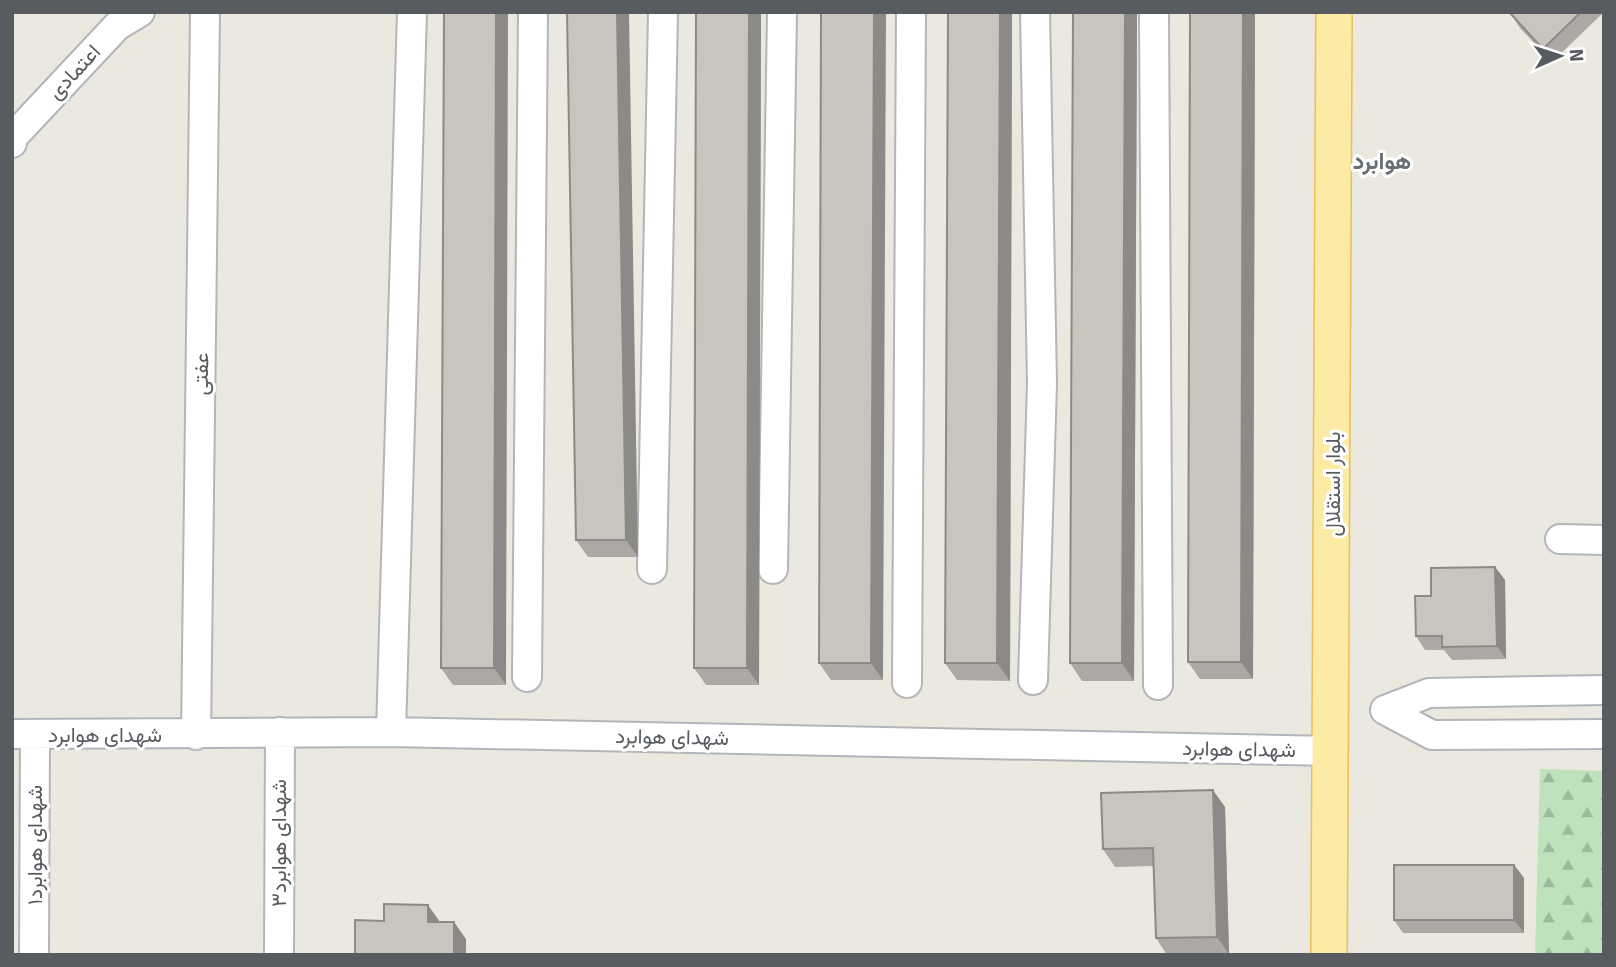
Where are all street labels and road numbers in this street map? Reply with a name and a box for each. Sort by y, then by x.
street label: اعتمادی [42,39,106,105]
street label: عفتی [188,352,214,396]
street label: بلوار استقلال [1320,432,1346,536]
street label: شهدای هوابرد [48,722,162,748]
street label: شهدای هوابرد [615,723,729,751]
street label: شهدای هوابرد [1182,735,1296,763]
street label: ۳شهدای هوابرد [266,779,292,907]
street label: شهدای هوابرد۱ [22,785,48,905]

